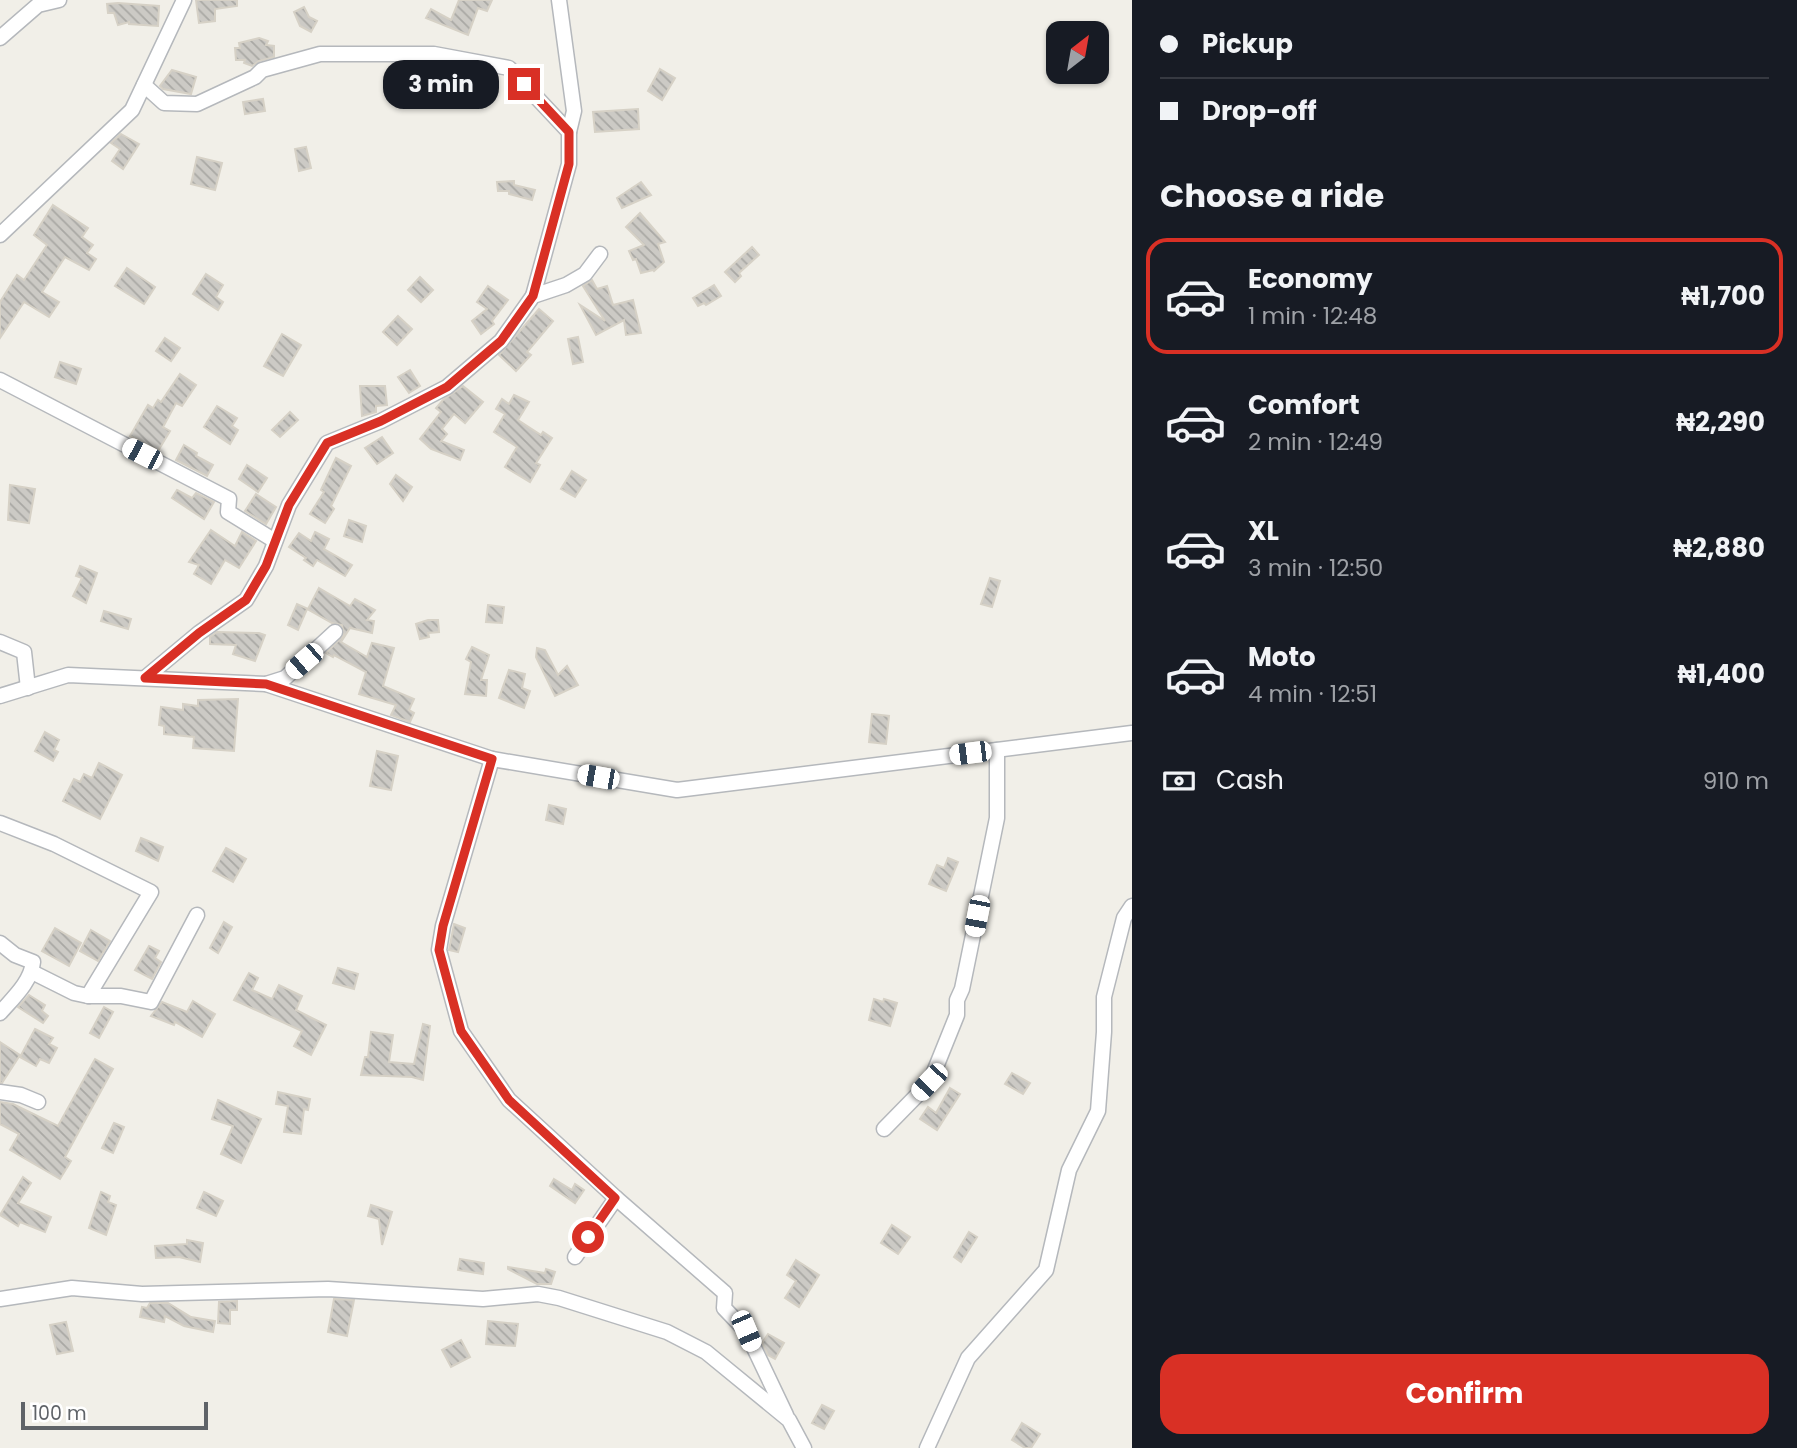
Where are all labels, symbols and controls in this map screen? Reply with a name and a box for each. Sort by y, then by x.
north arrow [1046,21,1110,84]
map controls [1046,21,1109,84]
text: Pickup [1202,26,1293,62]
callout: 3 min [384,60,500,108]
text: 3 min [408,68,474,100]
route end [508,68,540,100]
text: Drop-off [1202,93,1317,129]
text: Choose a ride [1160,173,1384,218]
text: Economy [1248,261,1372,297]
icon: car [1164,265,1227,328]
text: ₦1,700 [1681,278,1765,314]
text: 1 min · 12:48 [1248,300,1377,332]
text: Comfort [1248,387,1360,423]
icon: car [1164,391,1227,454]
text: ₦2,290 [1676,404,1765,440]
text: 2 min · 12:49 [1248,426,1383,458]
car [119,435,166,473]
text: XL [1248,513,1279,549]
icon: car [1164,517,1227,580]
text: ₦2,880 [1673,530,1765,566]
text: 3 min · 12:50 [1248,552,1383,584]
car [282,639,327,683]
text: Moto [1248,639,1316,675]
icon: car [1164,643,1227,706]
text: ₦1,400 [1677,656,1765,692]
text: 4 min · 12:51 [1248,678,1377,710]
car [948,740,993,766]
icon: cash [1160,762,1198,800]
text: Cash [1216,762,1284,798]
car [576,763,621,791]
text: 910 m [1703,765,1769,797]
car [963,893,992,939]
car [907,1059,952,1105]
route start [572,1221,604,1253]
car [729,1308,764,1354]
button: Confirm [1160,1354,1769,1434]
scale bar [21,1399,208,1431]
text: 100 m [32,1400,87,1427]

